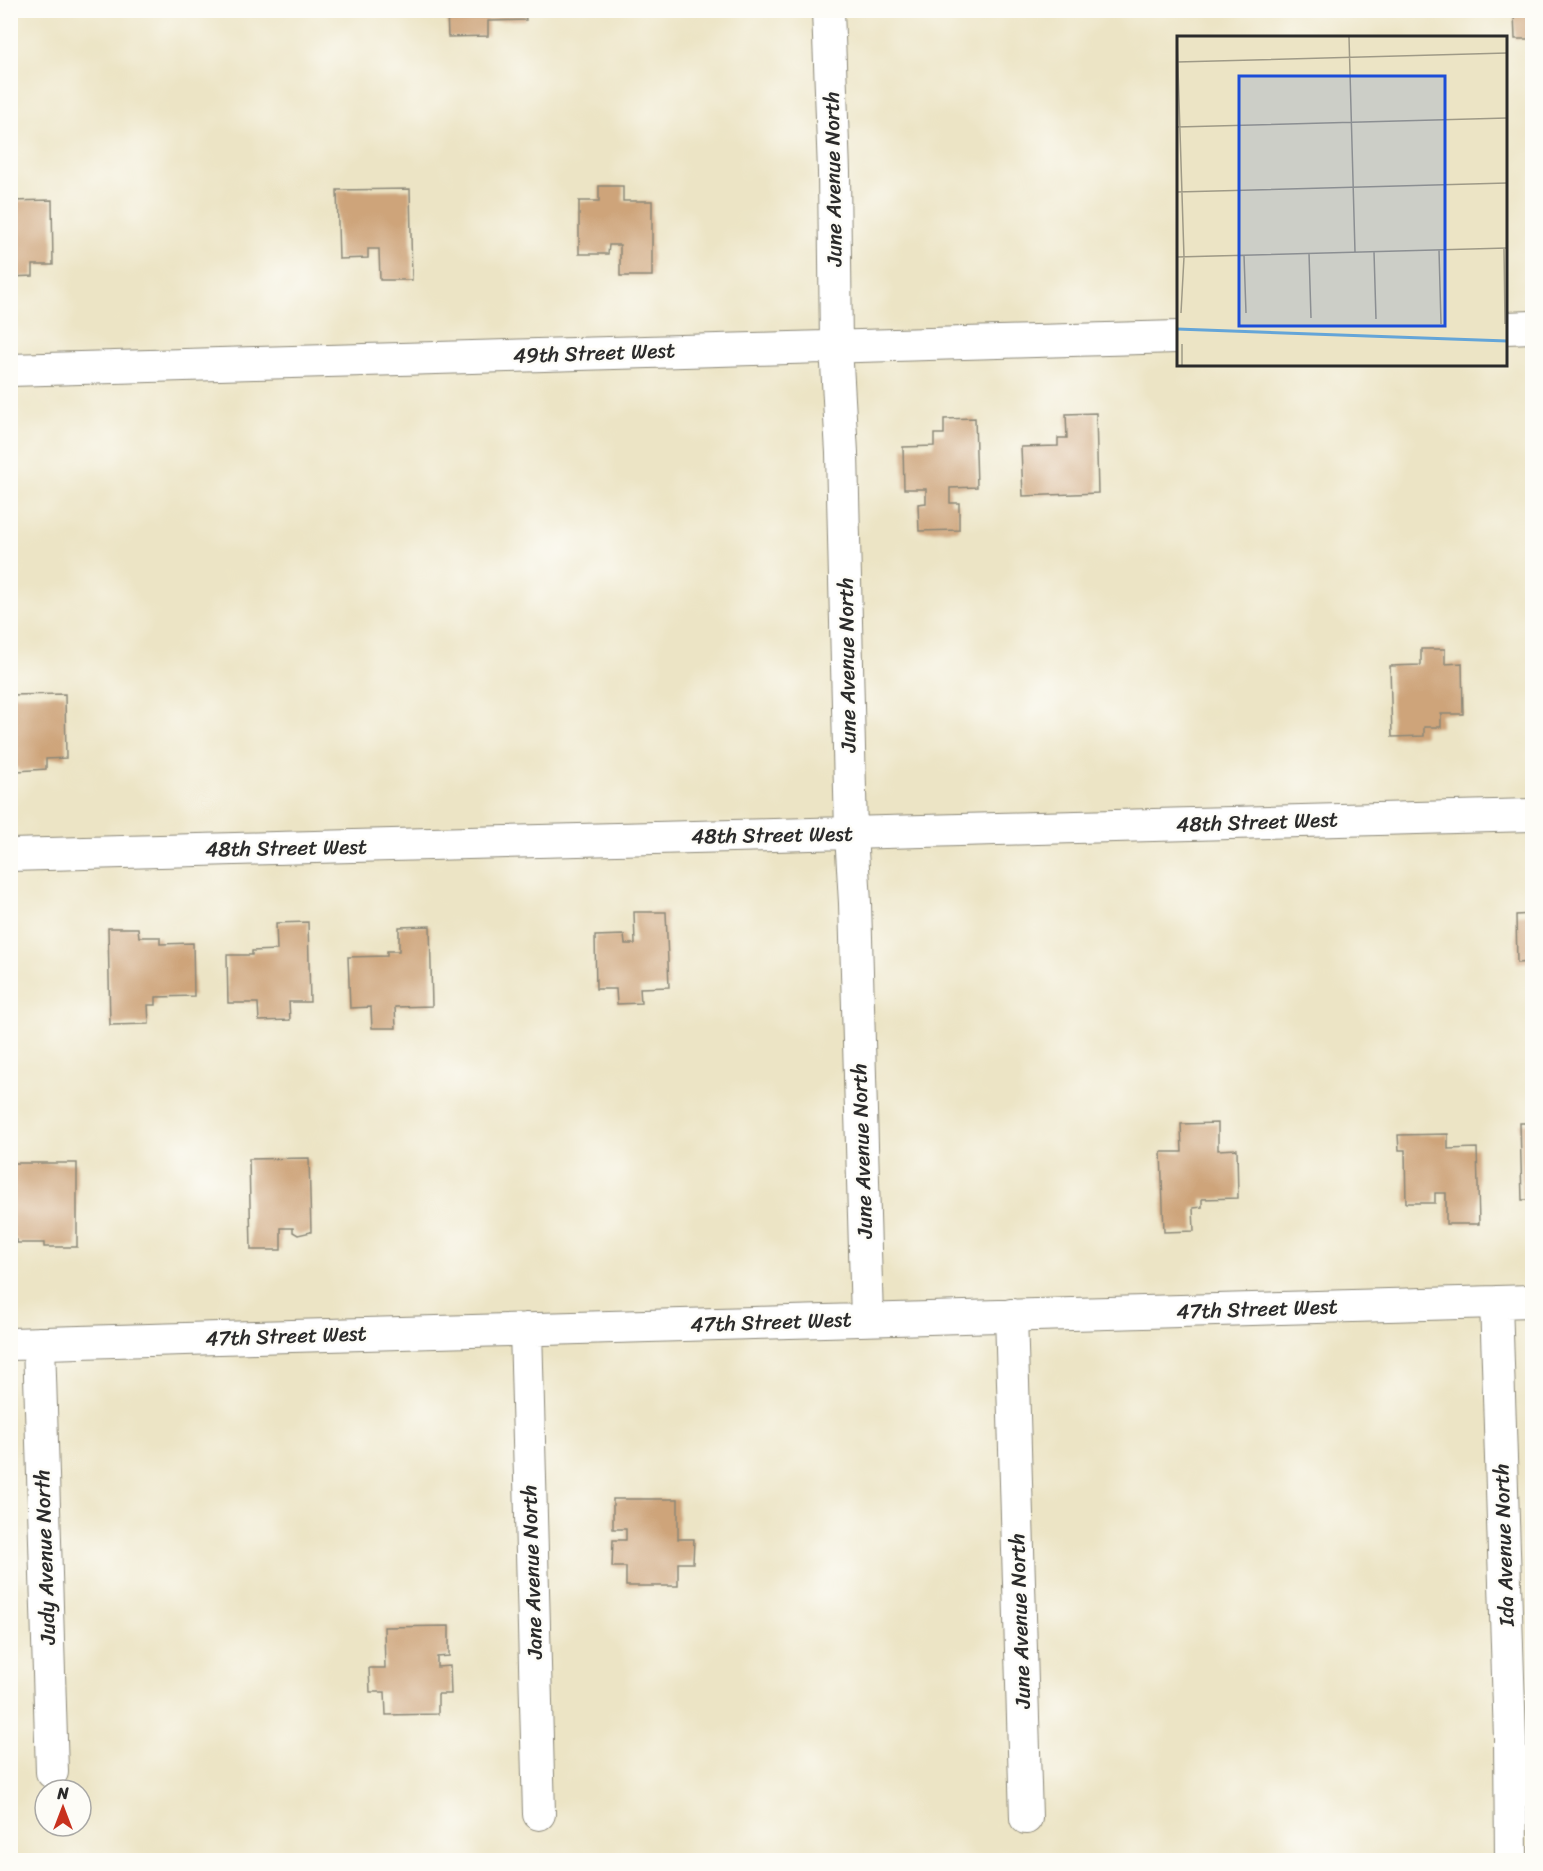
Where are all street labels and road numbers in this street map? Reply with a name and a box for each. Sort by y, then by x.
street label: June Avenue North [812,91,854,268]
street label: 49th Street West [512,331,676,375]
street label: June Avenue North [826,577,868,754]
street label: 48th Street West [1175,800,1339,844]
street label: 48th Street West [691,815,853,855]
street label: 48th Street West [205,828,367,868]
street label: June Avenue North [840,1063,884,1240]
street label: 47th Street West [1176,1287,1338,1331]
street label: 47th Street West [690,1300,852,1344]
street label: 47th Street West [205,1314,367,1358]
street label: Ida Avenue North [1482,1463,1526,1628]
street label: Judy Avenue North [23,1469,67,1646]
street label: Jane Avenue North [510,1484,554,1661]
street label: June Avenue North [998,1533,1042,1710]

